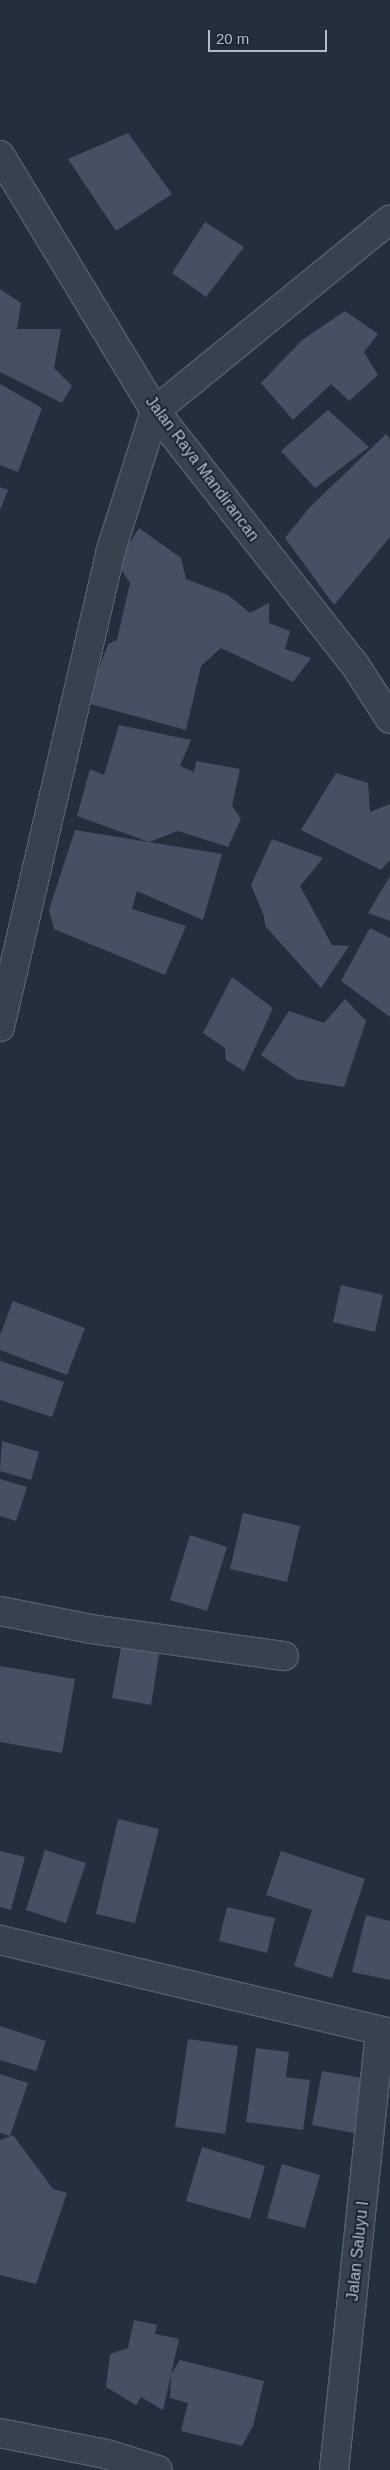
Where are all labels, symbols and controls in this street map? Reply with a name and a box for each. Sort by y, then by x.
scale bar [210,20,329,52]
text: 20 m [216,30,249,47]
street label: Jalan Raya Mandirancan [141,393,263,545]
street label: Jalan Saluyu I [343,2200,373,2302]

